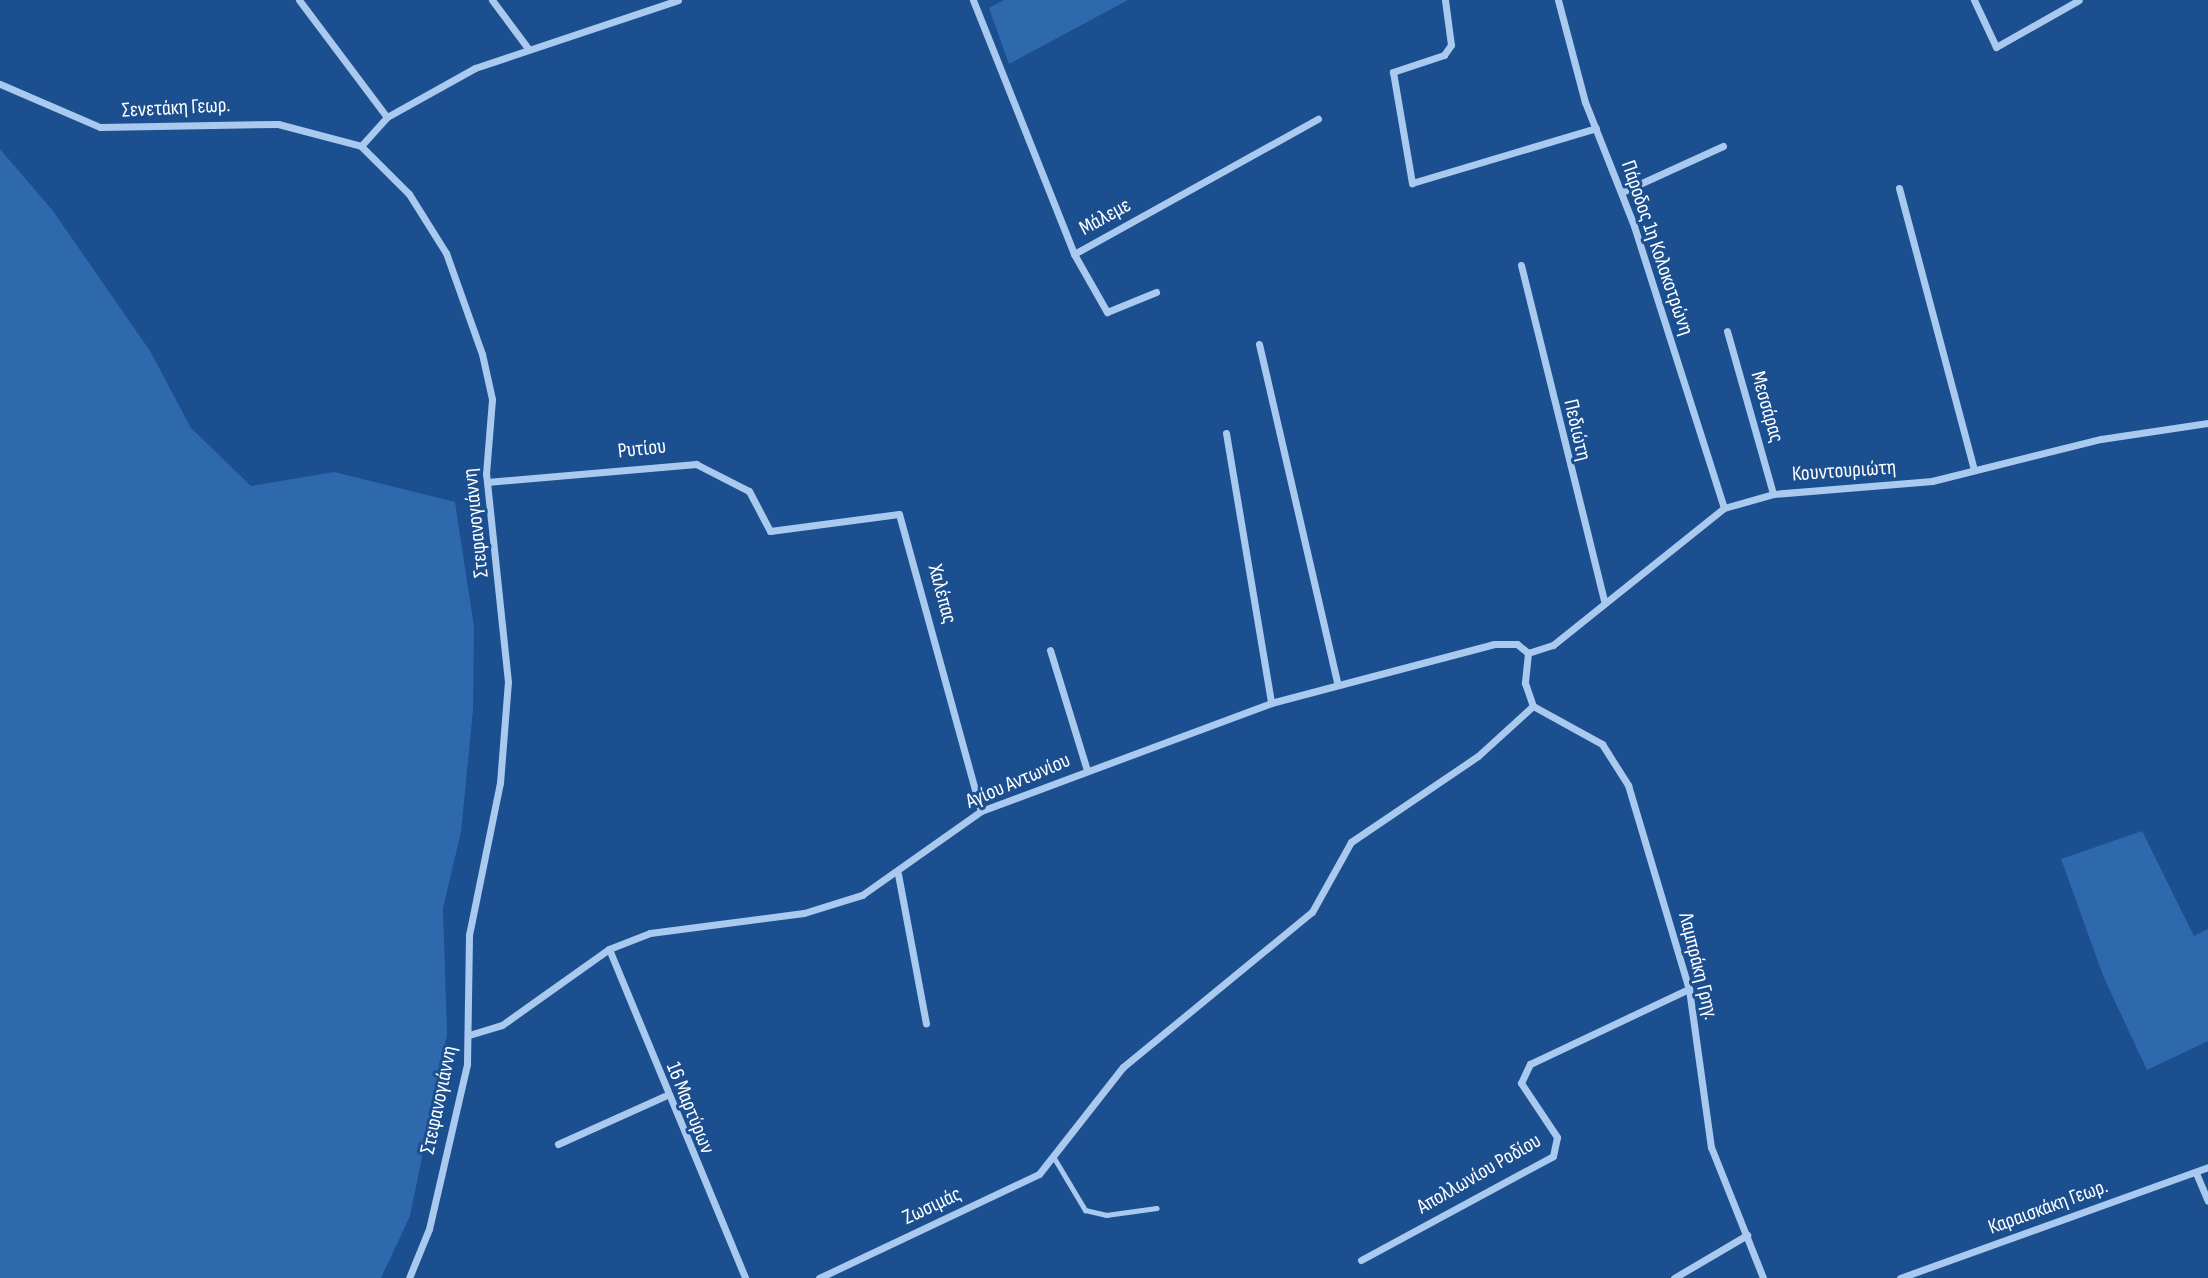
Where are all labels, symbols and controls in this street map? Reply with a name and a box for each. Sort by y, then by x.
street label: Σενετάκη Γεωρ. [121,93,231,123]
street label: Πάροδος 1η Κολοκοτρώνη [1615,157,1699,339]
street label: Μάλεμε [1075,193,1135,241]
street label: Μεσσάρας [1745,368,1789,446]
street label: Πεδιώτη [1558,397,1596,463]
street label: Ρυτίου [617,434,667,464]
street label: Κουντουριώτη [1791,455,1897,487]
street label: Στεφανογιάννη [458,467,494,579]
street label: Χαλέπας [922,562,962,626]
street label: Αγίου Αντωνίου [962,748,1074,814]
street label: Λαμπράκη Γρηγ. [1673,910,1723,1022]
street label: Στεφανογιάννη [415,1044,463,1156]
street label: 16 Μαρτύρων [660,1059,720,1157]
street label: Απολλωνίου Ροδίου [1412,1128,1546,1220]
street label: Καραισκάκη Γεωρ. [1985,1174,2111,1240]
street label: Ζωσιμάς [899,1182,965,1230]

